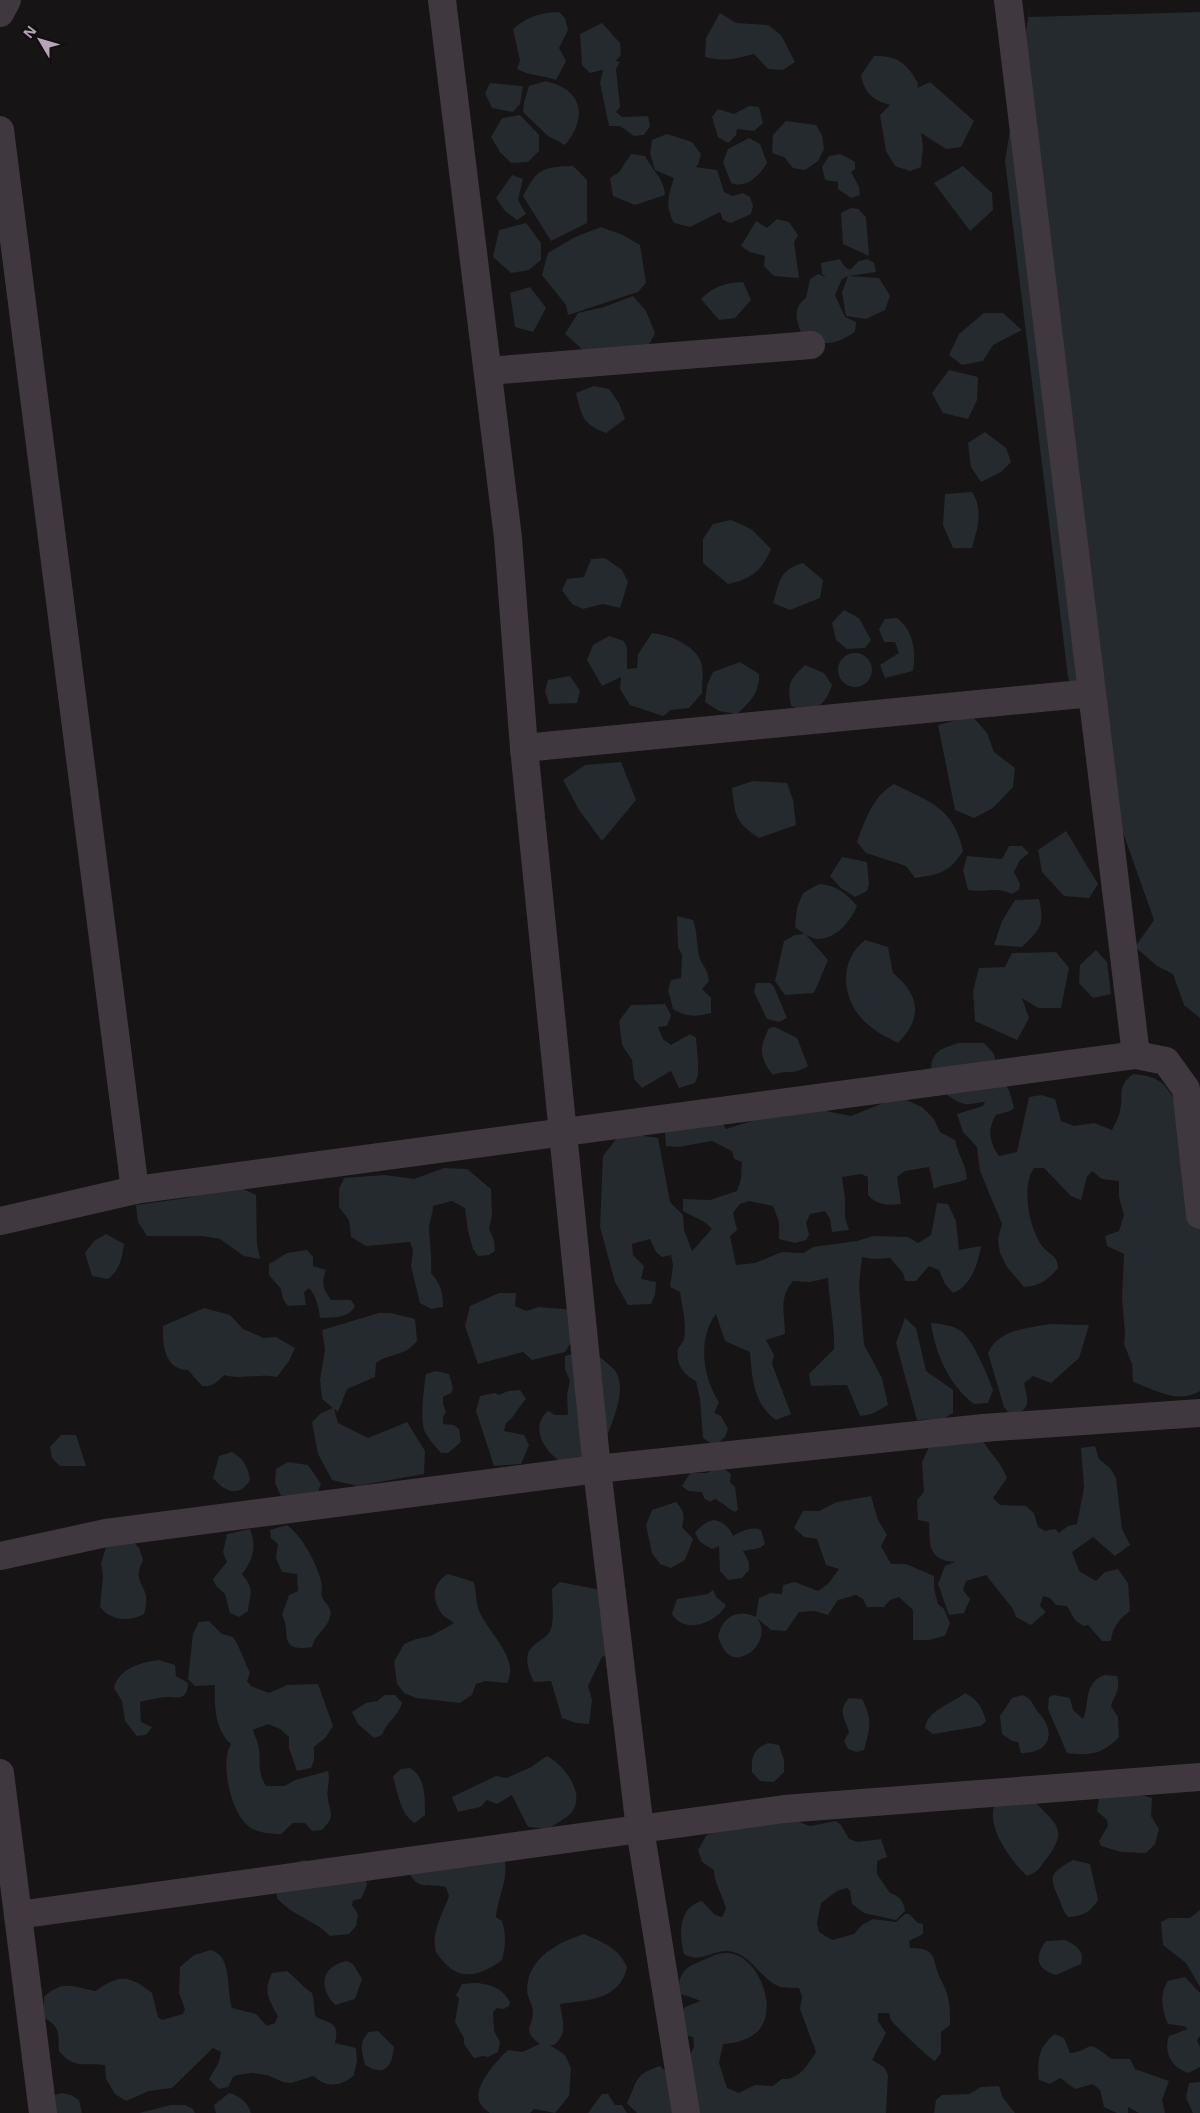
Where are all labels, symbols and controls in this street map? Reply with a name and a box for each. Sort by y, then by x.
north arrow [15,15,65,65]
text: N [18,21,40,42]

